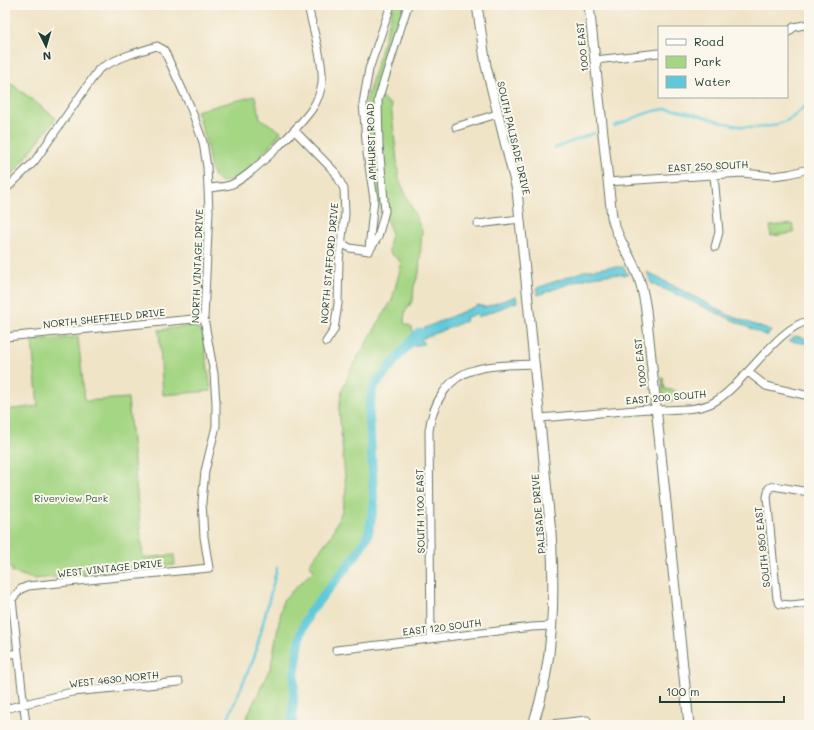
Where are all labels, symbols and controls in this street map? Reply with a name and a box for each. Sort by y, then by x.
street label: 1000 EAST [572,21,592,73]
north arrow [26,26,66,66]
legend [658,26,788,98]
text: Road [694,33,724,49]
text: N [42,49,52,64]
text: Park [694,53,721,69]
text: Water [694,73,731,89]
street label: SOUTH PALISADE DRIVE [494,80,534,196]
street label: AMHURST ROAD [363,103,379,181]
street label: EAST 250 SOUTH [667,157,749,175]
street label: NORTH STAFFORD DRIVE [317,202,341,324]
street label: NORTH VINTAGE DRIVE [188,208,206,323]
street label: NORTH SHEFFIELD DRIVE [42,305,166,331]
street label: 1000 EAST [630,337,650,389]
street label: EAST 200 SOUTH [625,386,707,408]
street label: SOUTH 1100 EAST [412,468,428,553]
street label: PALISADE DRIVE [528,473,548,554]
park label: Riverview Park [34,491,108,505]
street label: SOUTH 950 EAST [751,506,773,588]
street label: WEST VINTAGE DRIVE [57,555,164,580]
street label: EAST 120 SOUTH [402,615,482,639]
street label: WEST 4630 NORTH [68,667,160,691]
scale bar [660,678,784,704]
text: 100 m [666,683,700,699]

